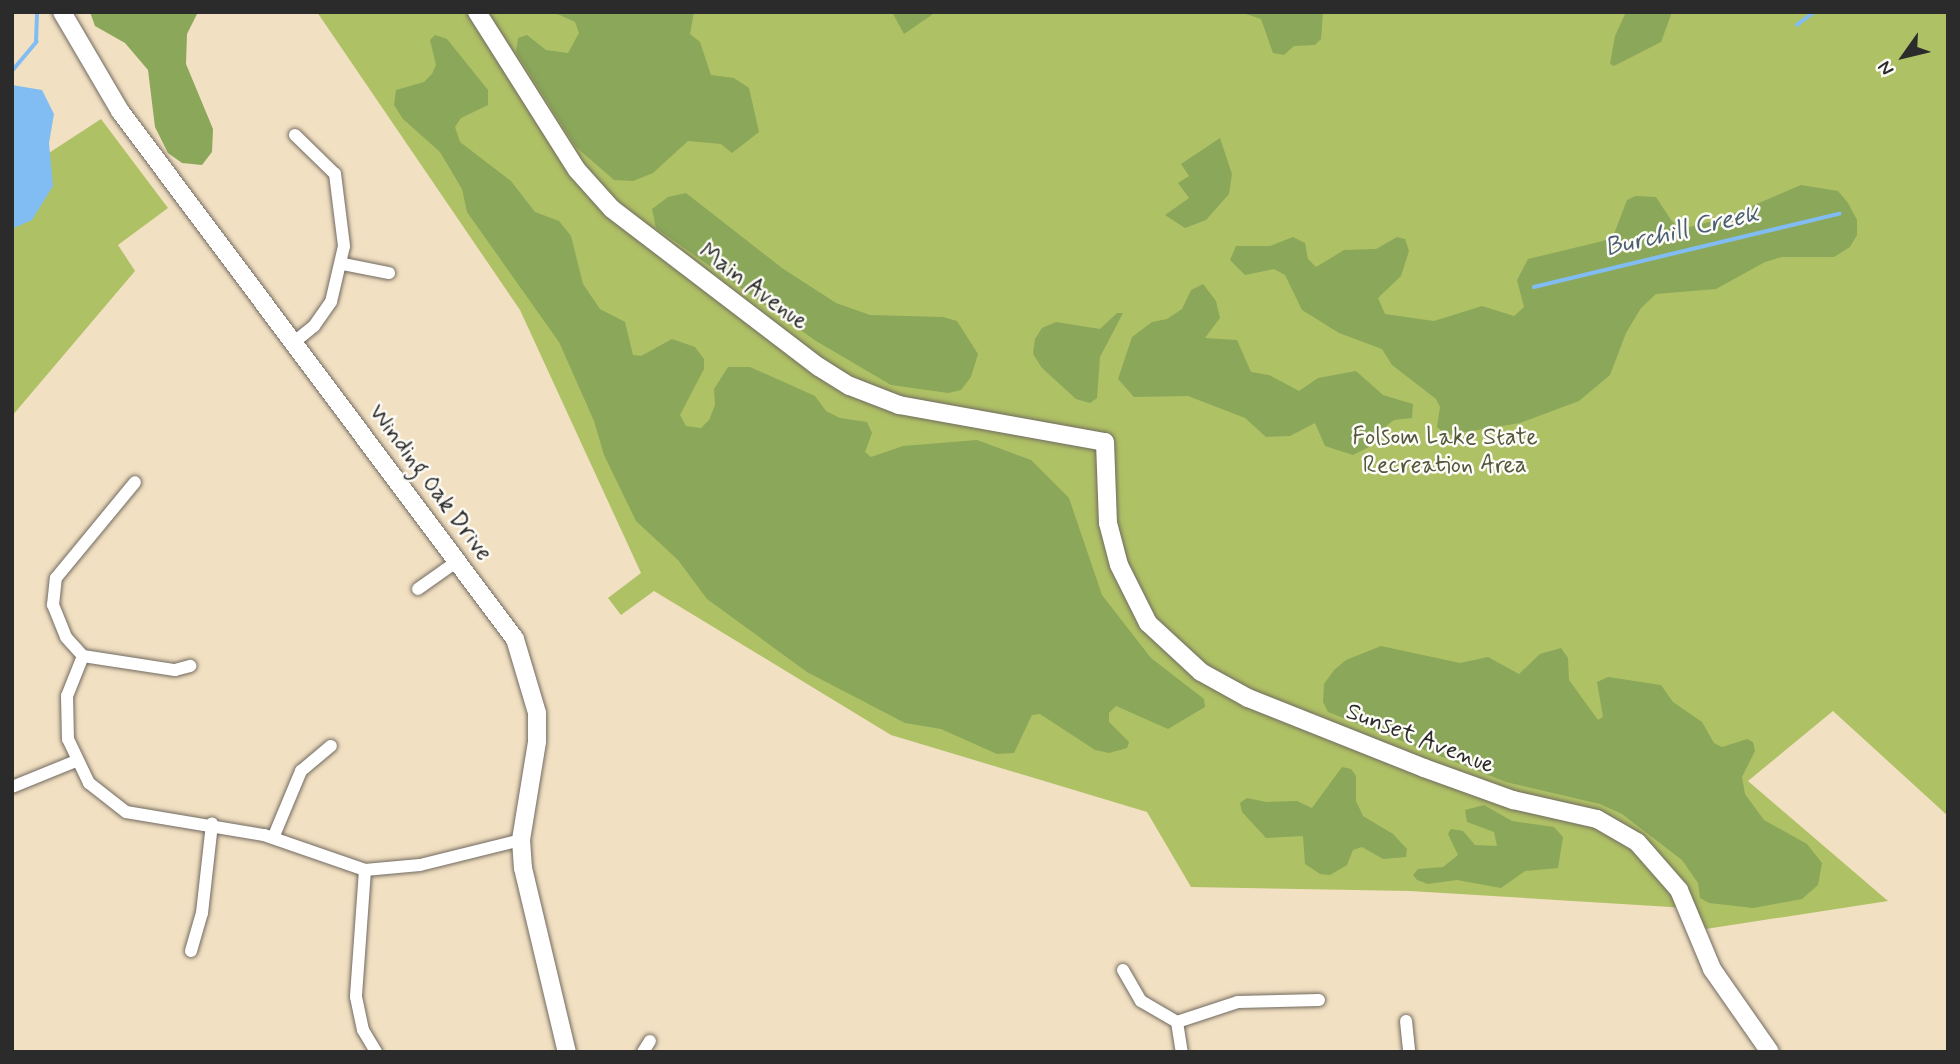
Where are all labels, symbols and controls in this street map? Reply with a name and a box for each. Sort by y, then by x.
north arrow [1869,21,1939,91]
text: N [1872,56,1900,80]
water label: Burchill Creek [1602,199,1762,265]
street label: Main Avenue [690,236,816,338]
street label: Winding Oak Drive [362,399,498,567]
park label: Folsom Lake State Recreation Area [1352,424,1538,480]
street label: Sunset Avenue [1343,698,1497,780]

